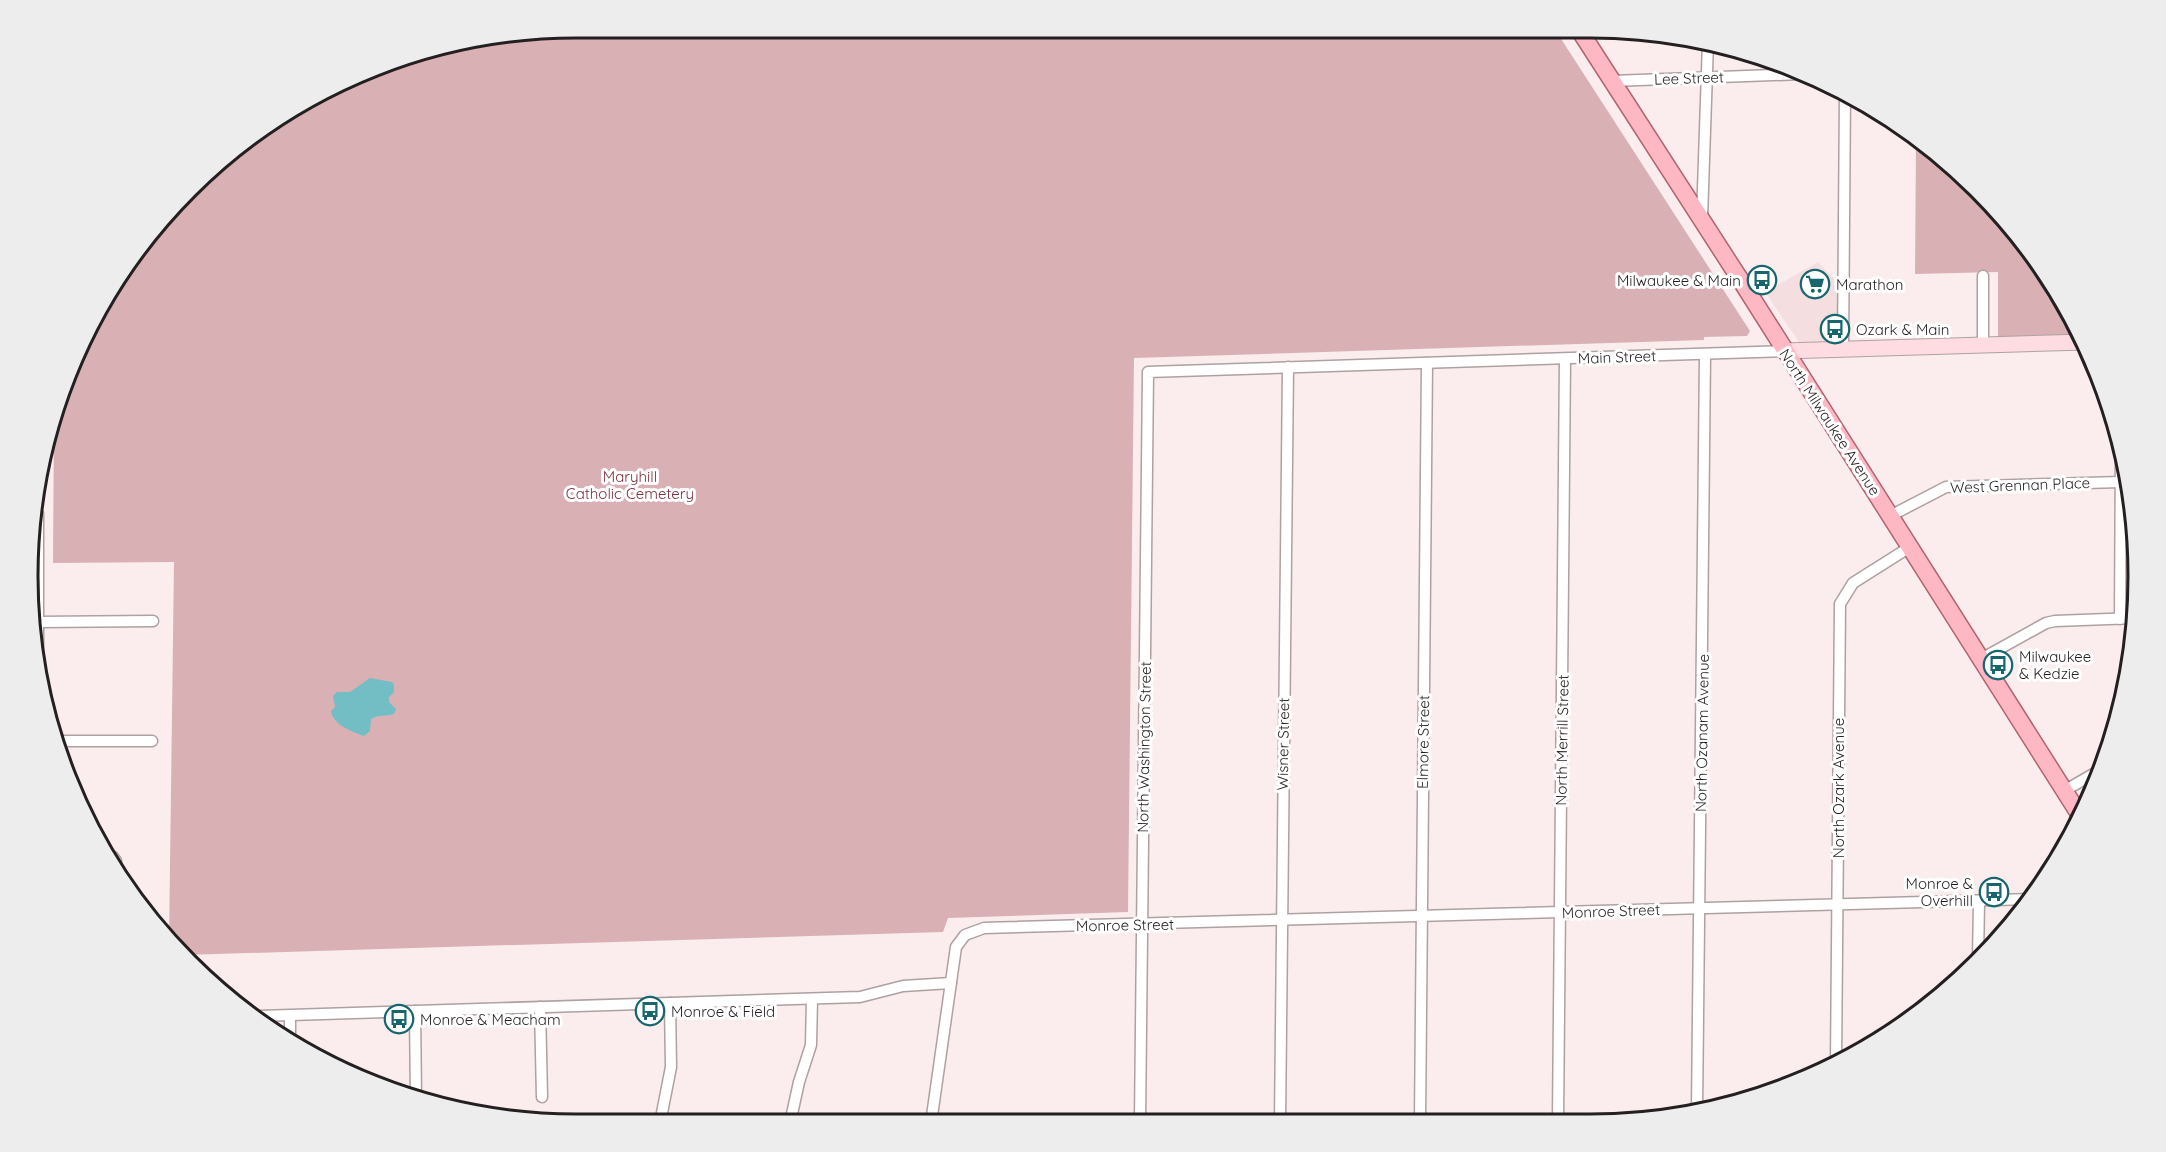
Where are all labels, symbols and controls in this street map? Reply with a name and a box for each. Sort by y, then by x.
street label: Lee Street [1654,67,1724,89]
bus stop icon: Milwaukee & Main [1746,264,1778,296]
supermarket icon: Marathon [1799,268,1831,300]
place label: Milwaukee & Main [1617,271,1741,290]
place label: Marathon [1836,275,1904,294]
bus stop icon: Ozark & Main [1819,313,1851,345]
place label: Ozark & Main [1856,320,1949,339]
street label: North Milwaukee Avenue [1775,345,1885,499]
street label: Main Street [1577,346,1657,368]
park label: Maryhill Catholic Cemetery [566,467,694,503]
street label: West Grennan Place [1950,473,2090,497]
place label: Milwaukee & Kedzie [2019,647,2091,683]
bus stop icon: Milwaukee & Kedzie [1982,649,2014,681]
street label: North Ozanam Avenue [1691,654,1713,812]
street label: North Washington Street [1133,661,1155,833]
street label: North Merrill Street [1551,674,1573,806]
street label: Elmore Street [1413,695,1433,789]
street label: Wisner Street [1273,697,1293,791]
street label: North Ozark Avenue [1829,718,1848,858]
place label: Monroe & Overhill [1906,874,1973,910]
bus stop icon: Monroe & Overhill [1978,876,2010,908]
street label: Monroe Street [1562,900,1660,922]
street label: Monroe Street [1076,915,1174,935]
bus stop icon: Monroe & Field [634,995,666,1027]
place label: Monroe & Field [671,1002,775,1021]
bus stop icon: Monroe & Meacham [383,1003,415,1035]
place label: Monroe & Meacham [420,1010,561,1029]

